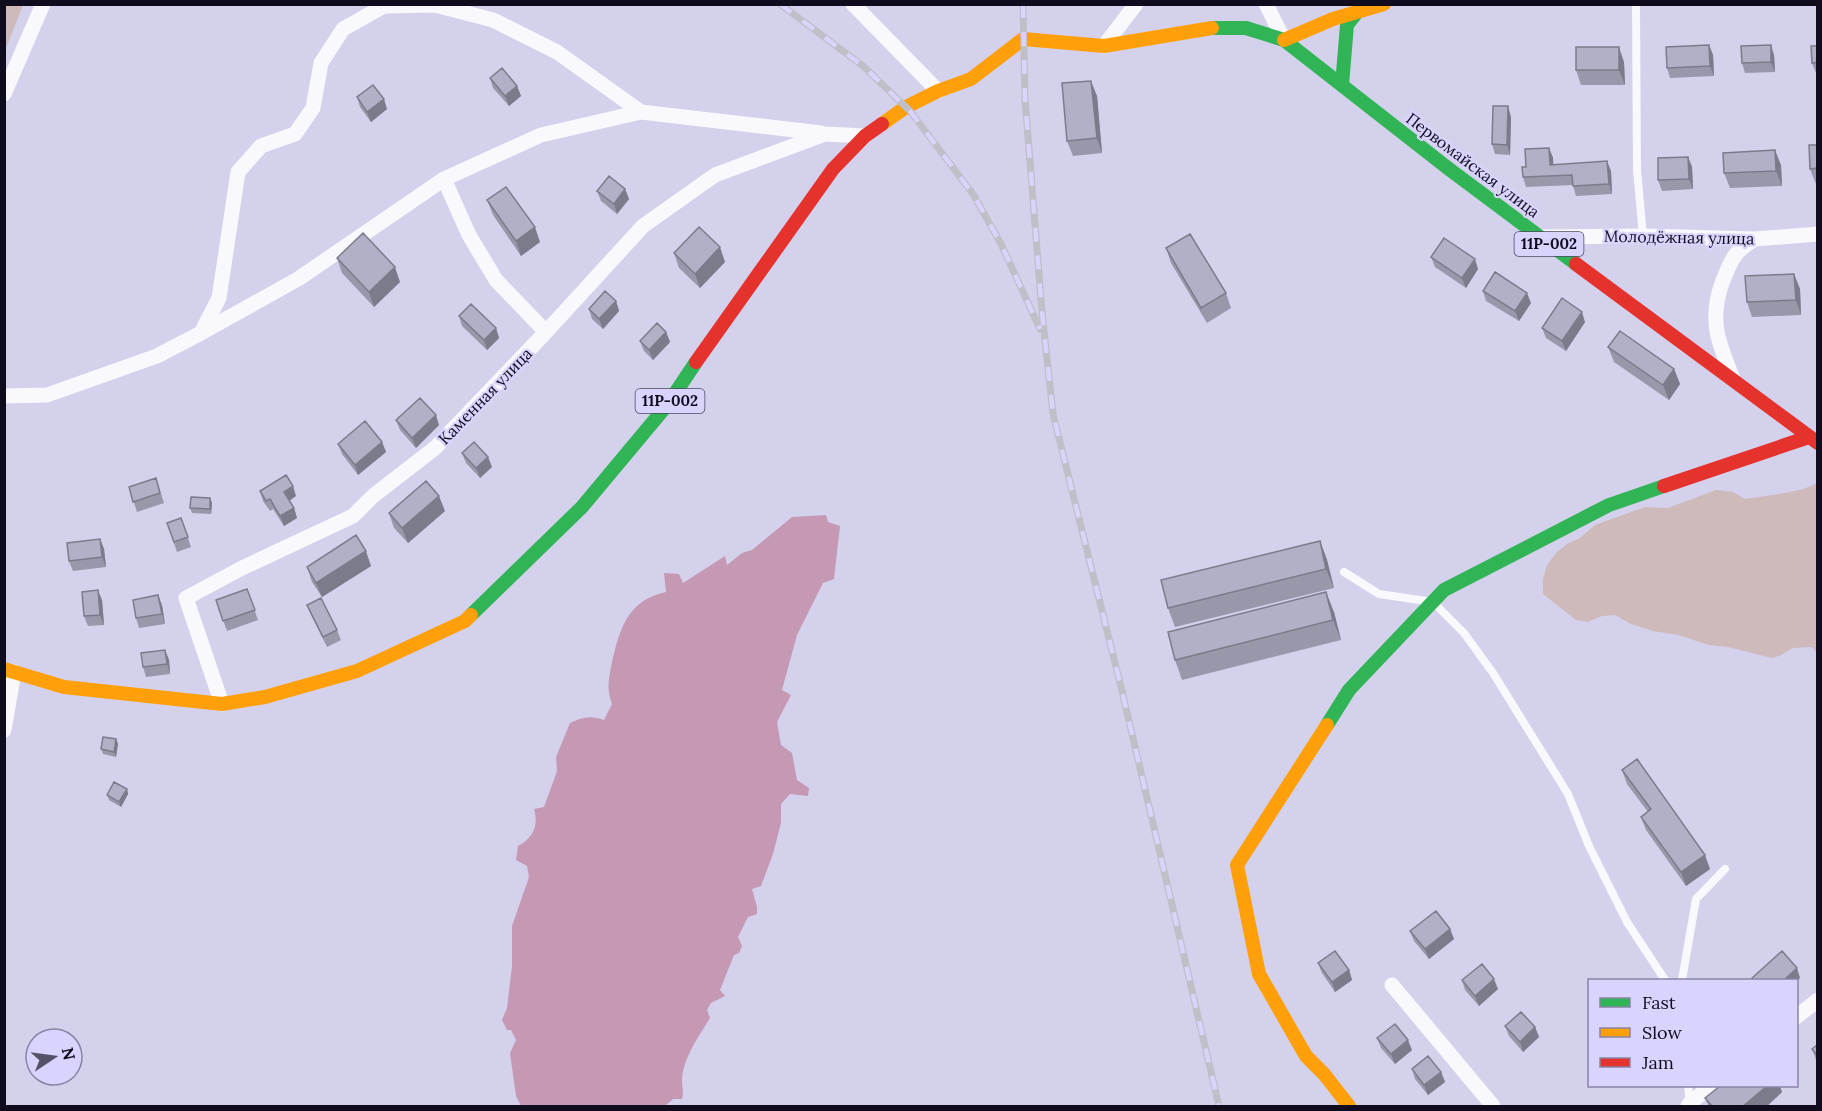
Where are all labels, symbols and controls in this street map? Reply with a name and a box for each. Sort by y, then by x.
street label: Первомайская улица [1402,108,1544,222]
street label: Молодёжная улица [1604,226,1754,248]
road number: 11Р-002 [1514,232,1584,256]
street label: Каменная улица [434,343,536,449]
road number: 11Р-002 [636,389,704,413]
legend [1588,979,1798,1087]
text: Fast [1642,991,1676,1014]
text: Slow [1642,1021,1682,1044]
north arrow [24,1027,84,1087]
text: N [57,1045,80,1062]
text: Jam [1641,1051,1674,1074]

